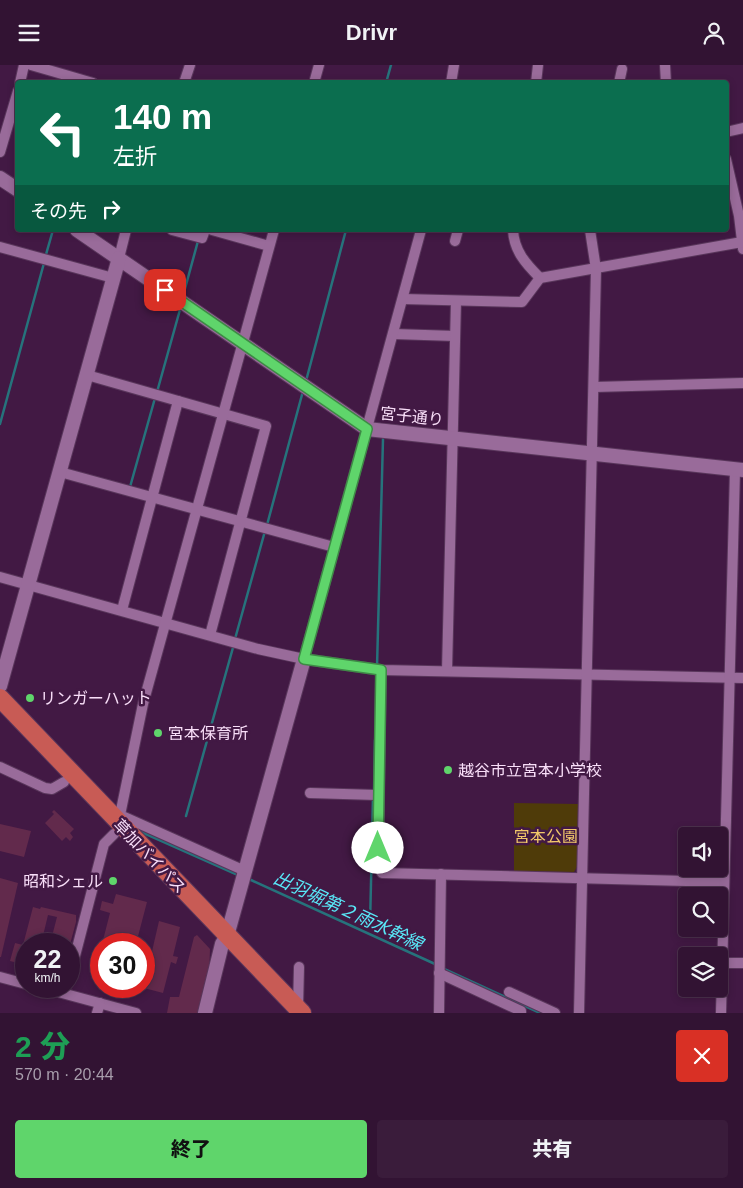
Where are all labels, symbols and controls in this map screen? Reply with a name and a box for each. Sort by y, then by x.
icon: menu [15,19,43,47]
icon: person [700,19,728,47]
text: Drivr [346,20,397,45]
text: 140 m [113,97,212,136]
icon: left [30,100,95,165]
text: 左折 [113,144,157,169]
icon: right [97,195,125,223]
text: その先 [30,201,87,222]
pin [144,269,186,311]
icon: arrive [151,276,179,304]
street label: 宮子通り [379,405,445,428]
place label: リンガーハット [40,690,152,707]
marker: リンガーハット [24,692,36,704]
place label: 宮本保育所 [168,725,248,742]
marker: 宮本保育所 [152,727,164,739]
place label: 越谷市立宮本小学校 [458,762,602,779]
marker: 越谷市立宮本小学校 [442,764,454,776]
street label: 草加バイパス [110,816,189,897]
position arrow [351,821,403,873]
map controls [678,827,728,997]
button: sound [678,827,728,877]
park label: 宮本公園 [514,828,578,845]
water label: 出羽堀第２雨水幹線 [270,868,427,955]
place label: 昭和シェル [23,873,103,890]
marker: 昭和シェル [107,875,119,887]
button: search [678,887,728,937]
speed limit sign: 30 [90,933,155,998]
text: 22 [34,945,61,973]
button: layers [678,947,728,997]
text: km/h [34,971,61,985]
text: 2 分 [15,1030,70,1063]
button: close [676,1030,728,1082]
text: 570 m · 20:44 [15,1066,114,1083]
button: 終了 [15,1120,367,1178]
button: 共有 [377,1120,728,1178]

